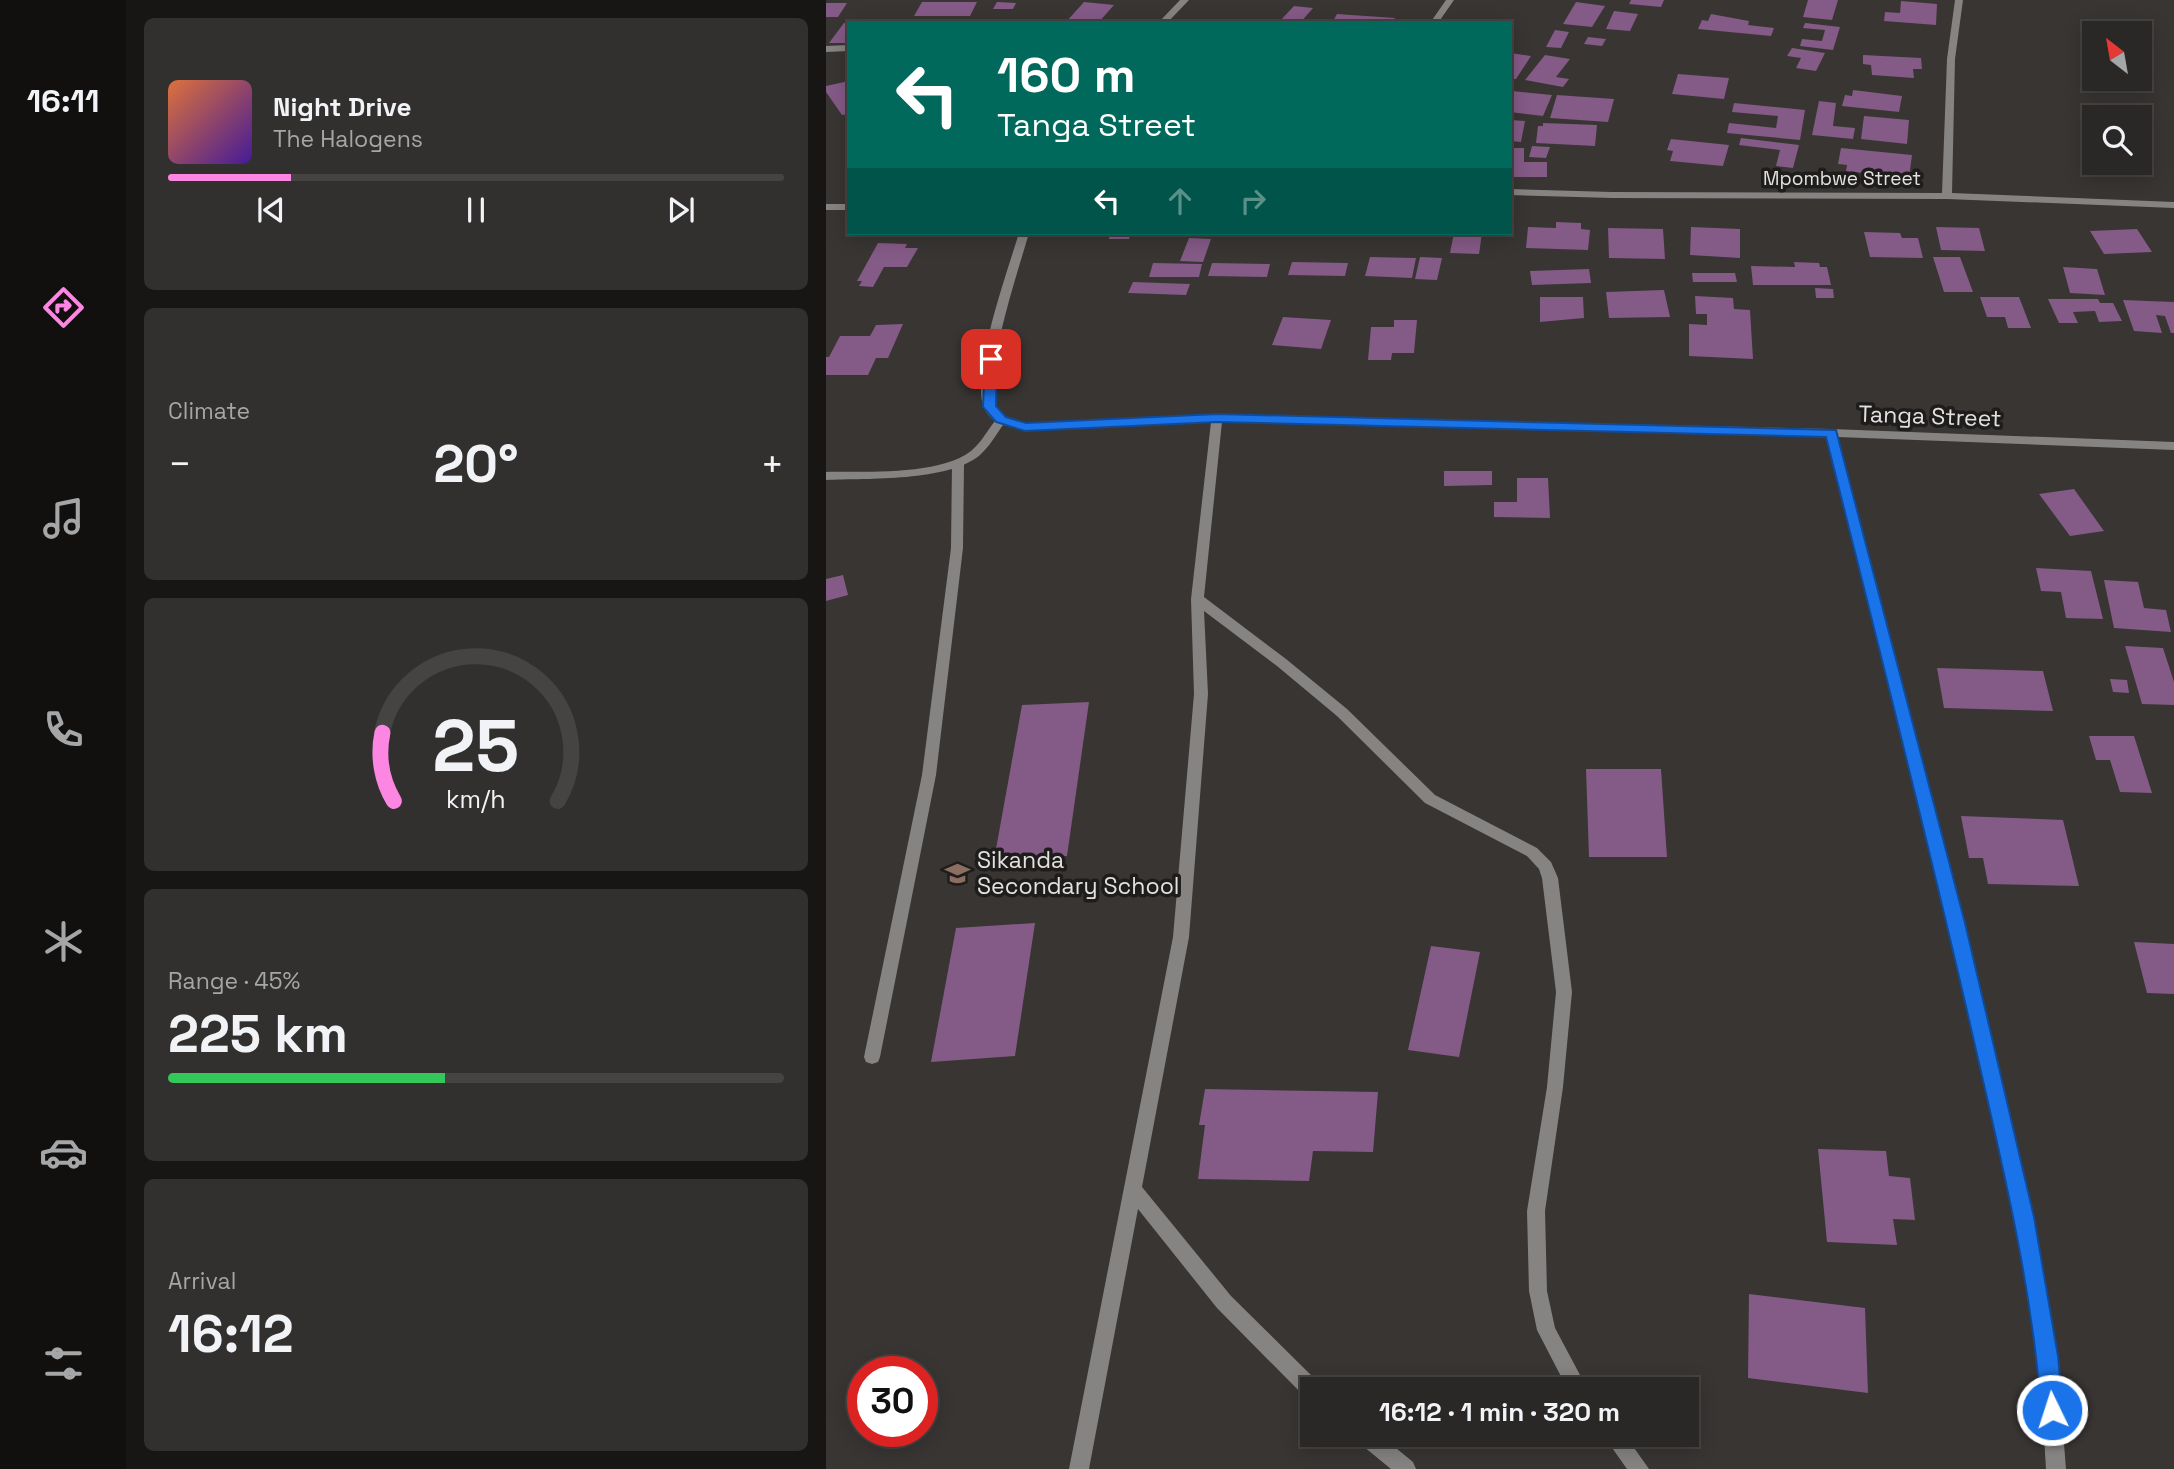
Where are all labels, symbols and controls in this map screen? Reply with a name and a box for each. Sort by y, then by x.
north arrow [2082,21,2152,91]
map controls [2082,21,2152,175]
text: 160 m [997,44,1135,106]
icon: left [882,49,973,140]
text: 16:11 [27,81,99,121]
text: Night Drive [273,90,411,124]
text: Tanga Street [997,105,1196,145]
button: search [2082,105,2152,175]
text: The Halogens [273,124,423,154]
street label: Mpombwe Street [1763,166,1921,191]
icon: left [1088,182,1126,220]
icon: ahead [1161,182,1199,220]
icon: right [1234,182,1272,220]
icon: previous [252,191,290,229]
icon: pause [457,191,495,229]
icon: next [662,191,700,229]
icon: directions [39,283,88,332]
pin [961,329,1021,389]
icon: arrive [972,340,1010,378]
text: Climate [168,396,250,426]
street label: Tanga Street [1858,399,2002,433]
text: 20° [433,431,519,497]
text: − [168,440,192,488]
text: + [760,440,784,488]
icon: music [39,494,88,543]
text: 25 [433,699,519,792]
icon: phone [39,705,88,754]
text: km/h [446,782,506,814]
place label: Sikanda Secondary School [977,845,1179,901]
school or university icon: Sikanda Secondary School [943,859,971,887]
icon: climate [39,917,88,966]
text: Range · 45% [168,966,300,996]
text: 225 km [168,1001,348,1067]
icon: car [39,1128,88,1177]
text: Arrival [168,1266,236,1296]
text: 16:12 [168,1301,294,1367]
icon: filters [39,1339,88,1388]
speed limit sign: 30 [847,1356,938,1447]
position arrow [2015,1373,2089,1447]
text: 16:12 · 1 min · 320 m [1379,1395,1620,1429]

